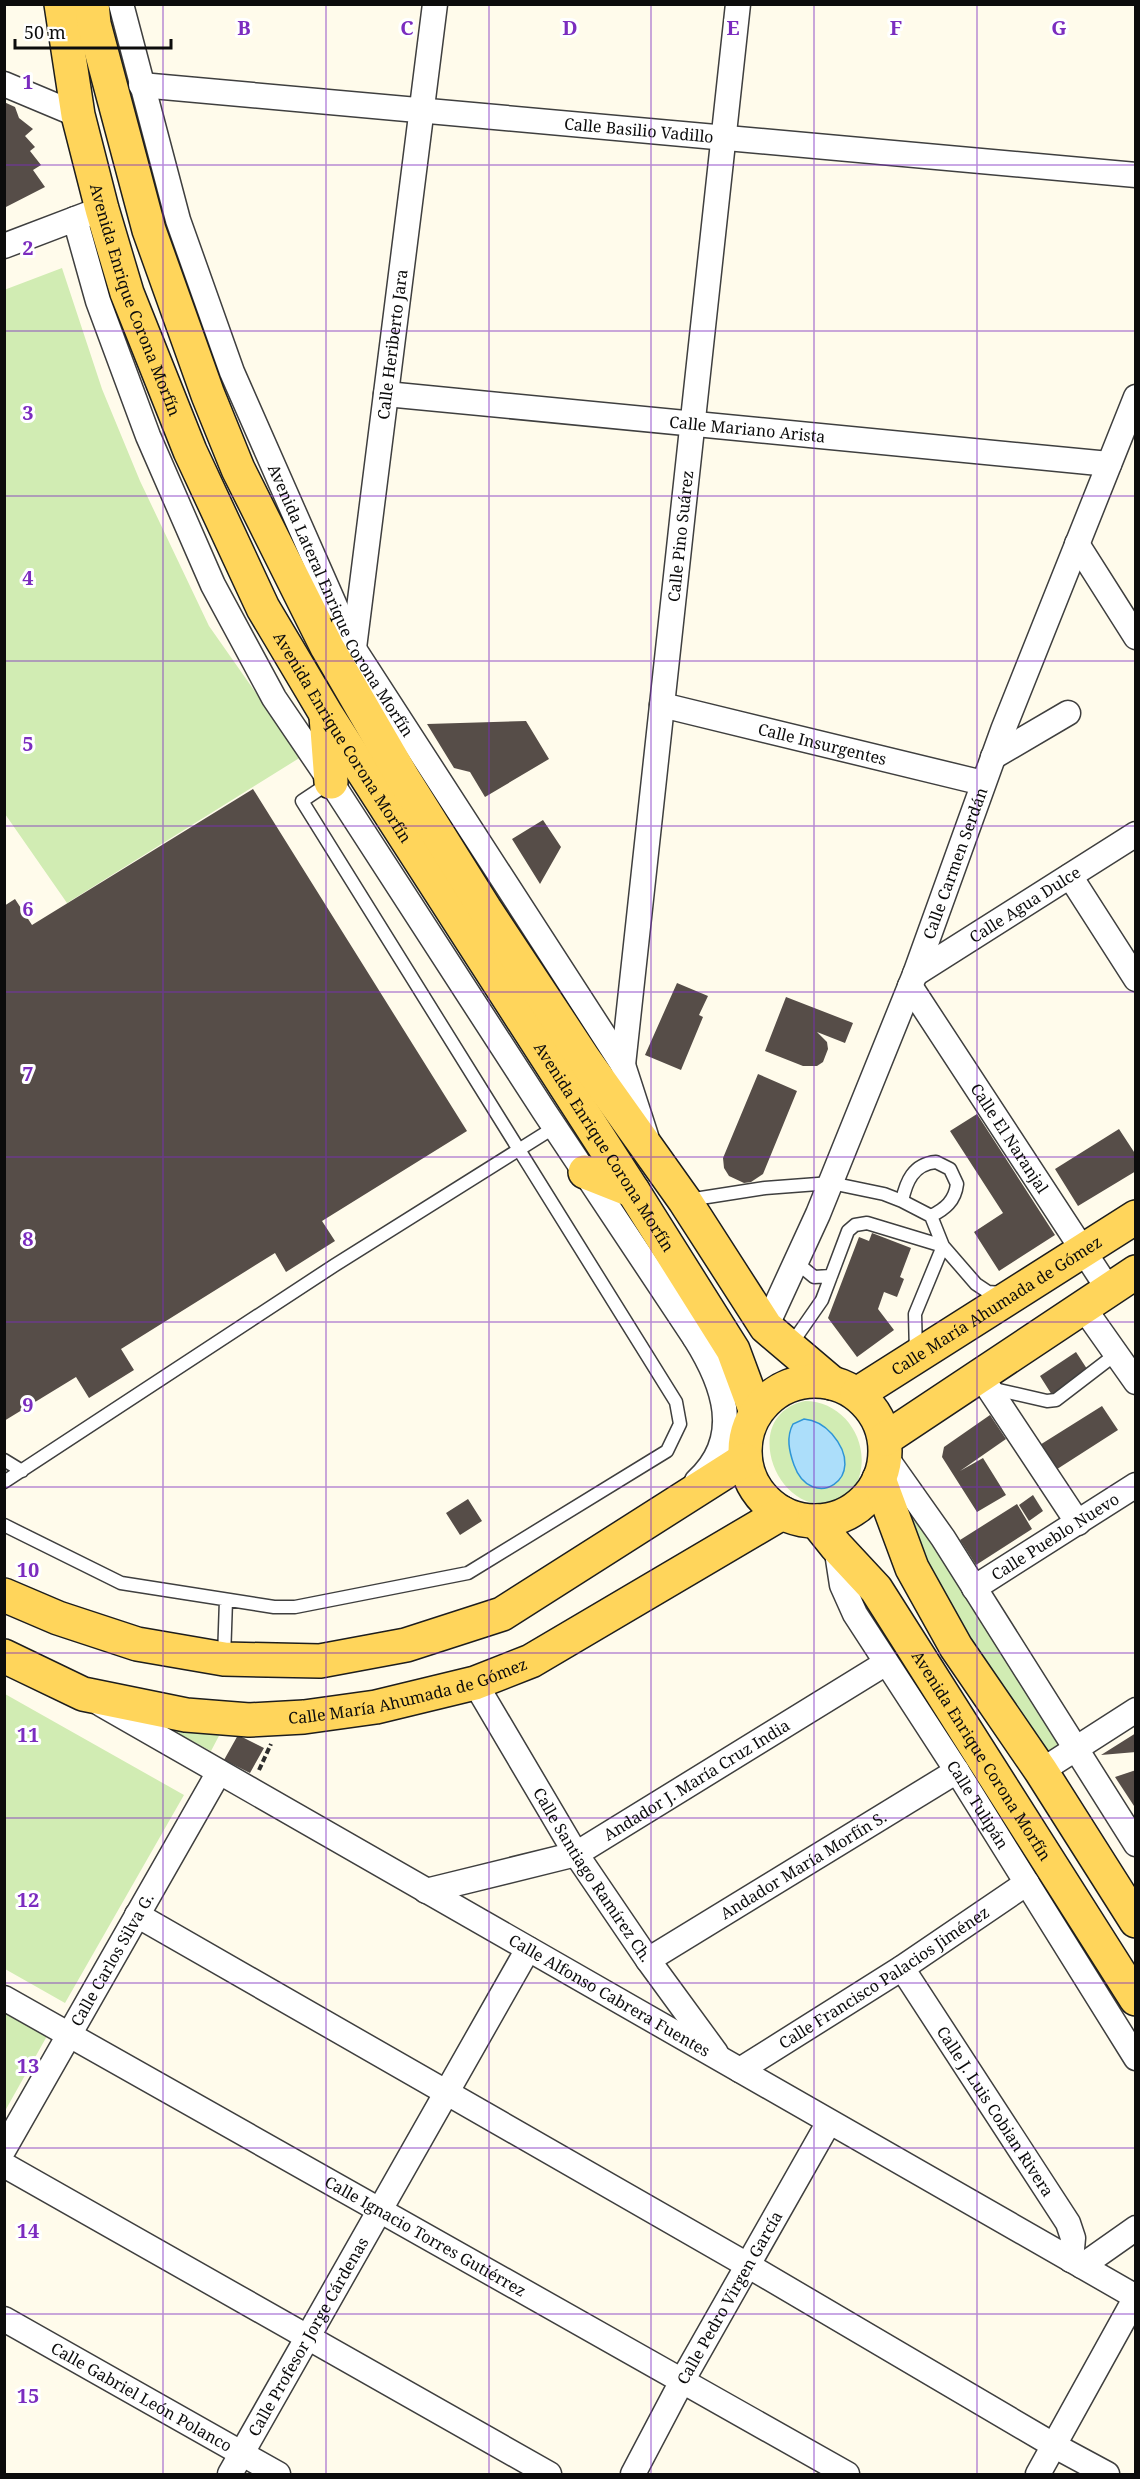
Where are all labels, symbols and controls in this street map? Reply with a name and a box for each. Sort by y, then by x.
scale bar [15,12,171,50]
text: B [237,14,251,41]
text: C [400,14,414,41]
text: D [562,14,578,41]
text: E [726,14,740,41]
text: F [890,14,902,41]
text: G [1051,14,1067,41]
text: 50 m [24,20,66,44]
text: 1 [22,68,34,95]
street label: Calle Basilio Vadillo [563,112,715,148]
street label: Avenida Enrique Corona Morfín [85,181,186,419]
text: 2 [22,234,34,261]
street label: Calle Heriberto Jara [372,268,413,421]
text: 3 [22,399,34,426]
street label: Calle Mariano Arista [668,410,826,447]
street label: Avenida Lateral Enrique Corona Morfín [263,461,419,741]
street label: Calle Pino Suárez [662,469,698,603]
text: 4 [22,564,34,591]
street label: Avenida Enrique Corona Morfín [269,628,417,847]
street label: Calle Insurgentes [756,718,889,770]
text: 5 [22,730,34,757]
street label: Calle Carmen Serdán [917,784,992,942]
street label: Calle Agua Dulce [965,861,1085,948]
text: 6 [22,895,34,922]
street label: Avenida Enrique Corona Morfín [529,1038,679,1256]
text: 7 [22,1060,34,1087]
street label: Calle El Naranjal [966,1079,1054,1198]
text: 8 [22,1225,34,1252]
street label: Calle María Ahumada de Gómez [887,1231,1106,1381]
text: 9 [22,1391,34,1418]
street label: Calle Pueblo Nuevo [987,1488,1123,1585]
text: 10 [17,1556,39,1583]
street label: Avenida Enrique Corona Morfín [907,1646,1056,1865]
street label: Calle María Ahumada de Gómez [288,1653,530,1729]
street label: Andador J. María Cruz India [599,1714,794,1846]
text: 11 [17,1721,39,1748]
street label: Calle Tulipán [942,1756,1014,1853]
street label: Calle Santiago Ramírez Ch. [528,1783,657,1966]
street label: Andador María Morfín S. [716,1806,891,1924]
text: 12 [17,1886,39,1913]
street label: Calle Carlos Silva G. [65,1889,159,2030]
street label: Calle Francisco Palacios Jiménez [774,1901,993,2054]
street label: Calle Alfonso Cabrera Fuentes [505,1929,714,2062]
street label: Calle J. Luis Cobian Rivera [932,2022,1059,2201]
text: 13 [17,2052,39,2079]
street label: Calle Ignacio Torres Gutiérrez [321,2170,530,2302]
street label: Calle Pedro Virgen García [671,2207,787,2388]
text: 14 [17,2217,39,2244]
street label: Calle Profesor Jorge Cárdenas [243,2233,373,2440]
street label: Calle Gabriel León Polanco [47,2337,236,2457]
text: 15 [17,2382,39,2409]

